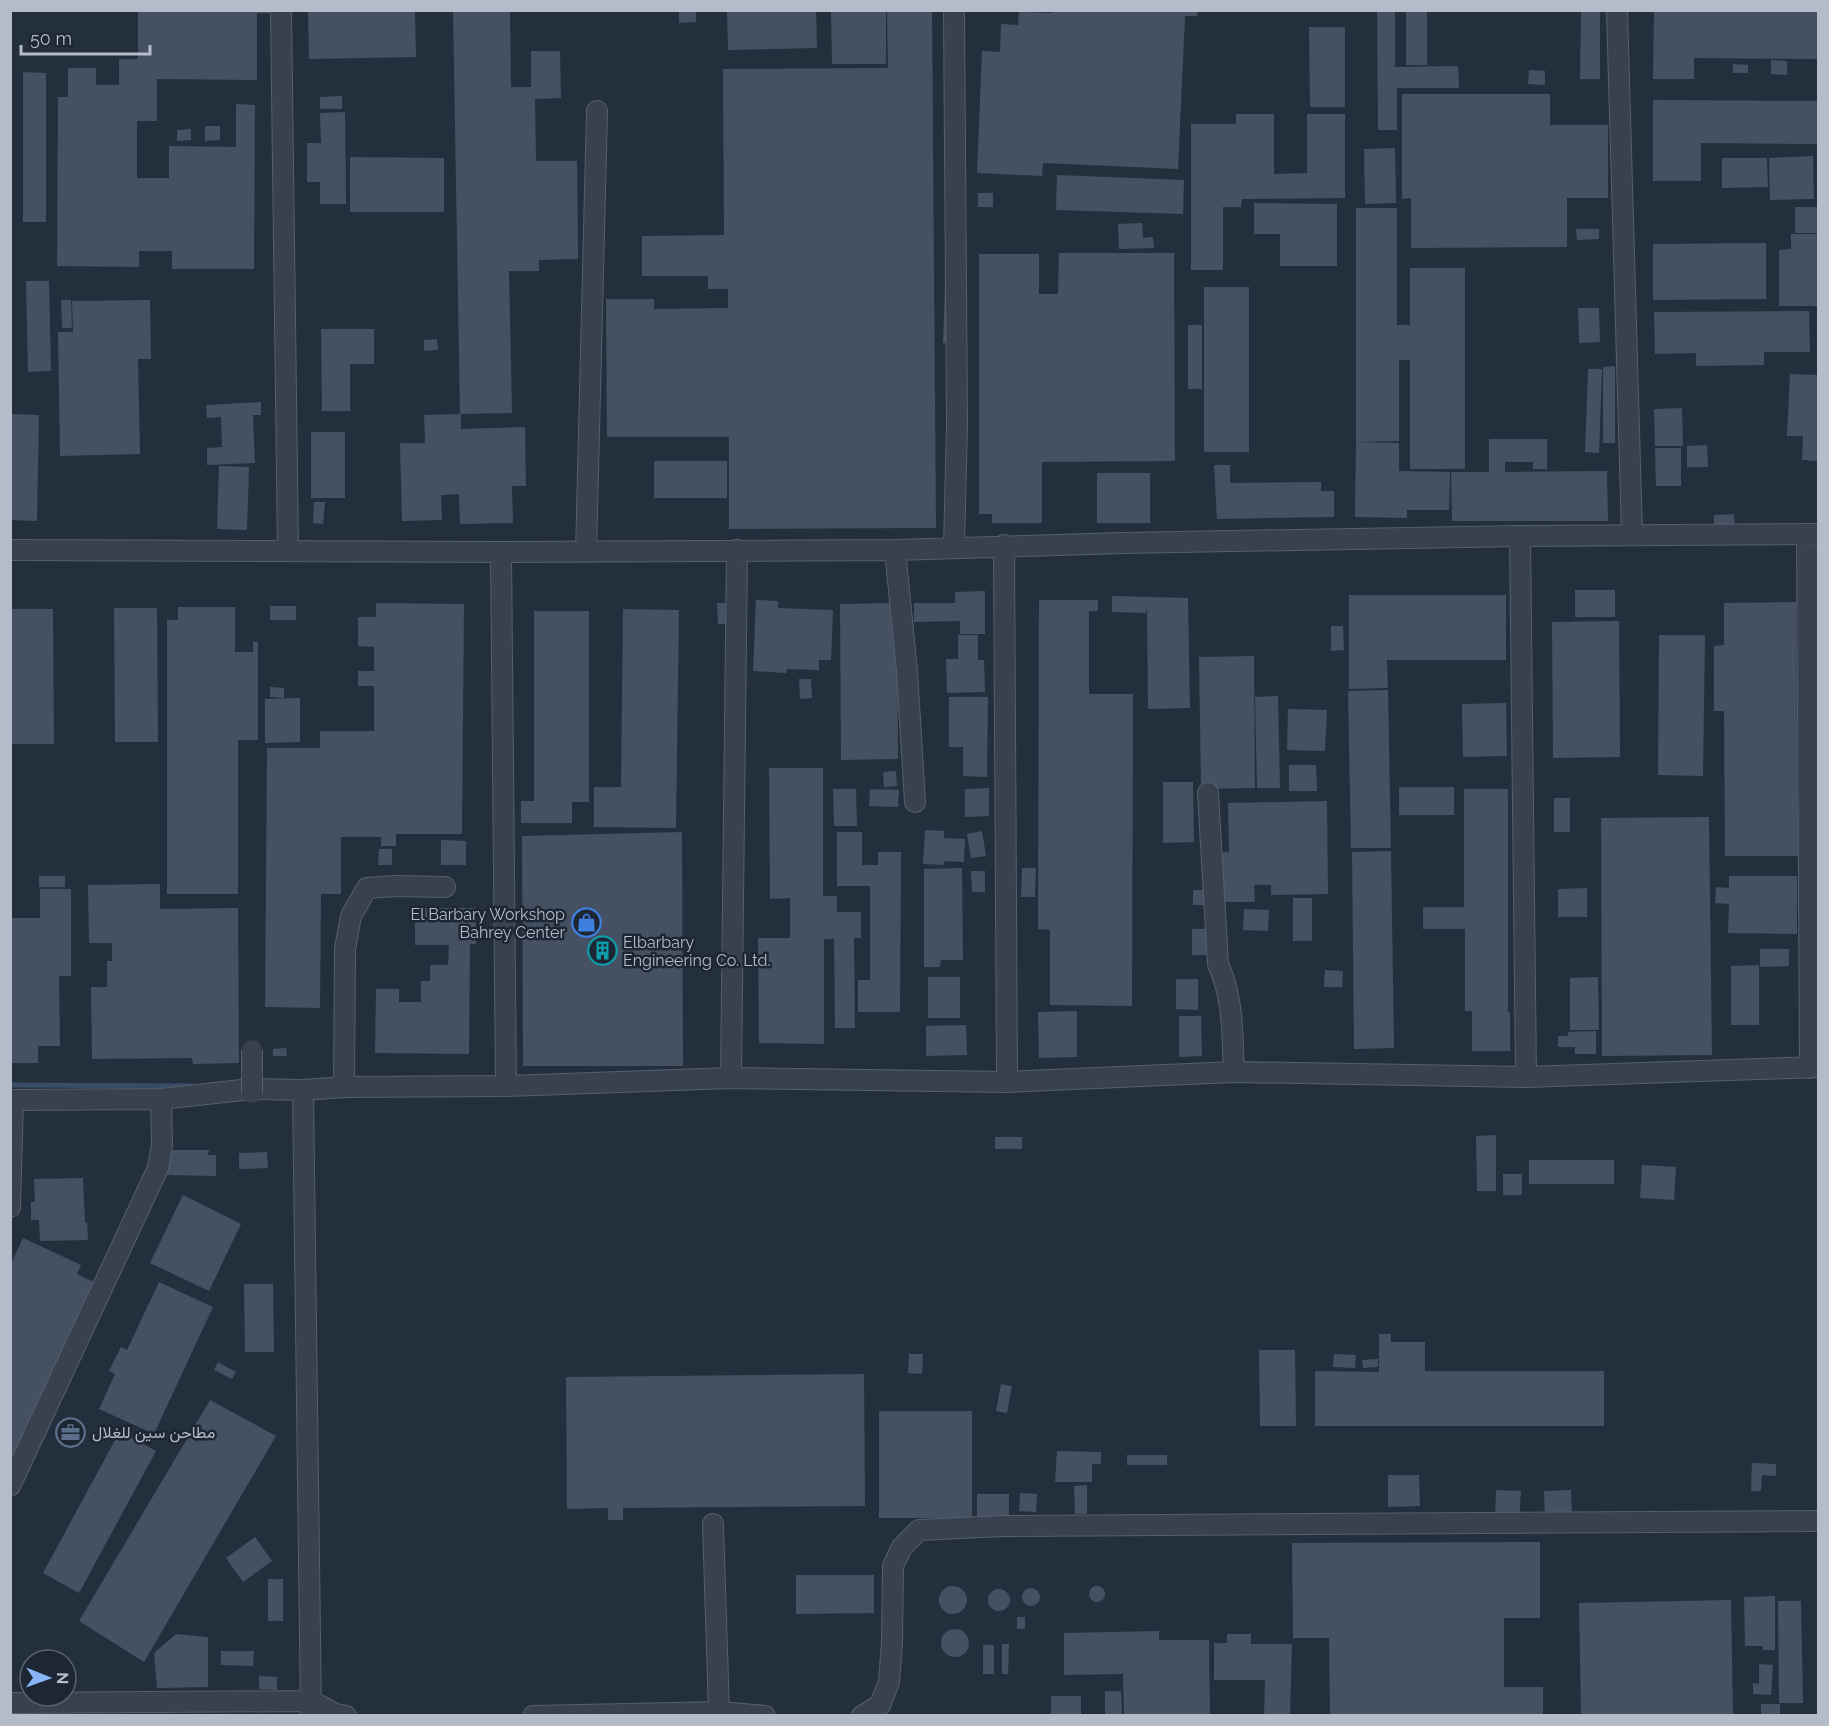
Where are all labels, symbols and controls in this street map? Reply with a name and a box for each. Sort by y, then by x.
scale bar [21,18,150,56]
text: 50 m [30,28,72,49]
place label: El Barbary Workshop Bahrey Center [411,905,565,942]
shop icon: El Barbary Workshop Bahrey Center [570,907,602,939]
place label: Elbarbary Engineering Co. Ltd. [623,933,771,970]
building icon: Elbarbary Engineering Co. Ltd. [586,935,618,967]
office icon: مطاحن سين للغلال [55,1416,87,1448]
place label: مطاحن سين للغلال [92,1423,215,1443]
north arrow [18,1648,78,1708]
text: N [53,1672,72,1685]

